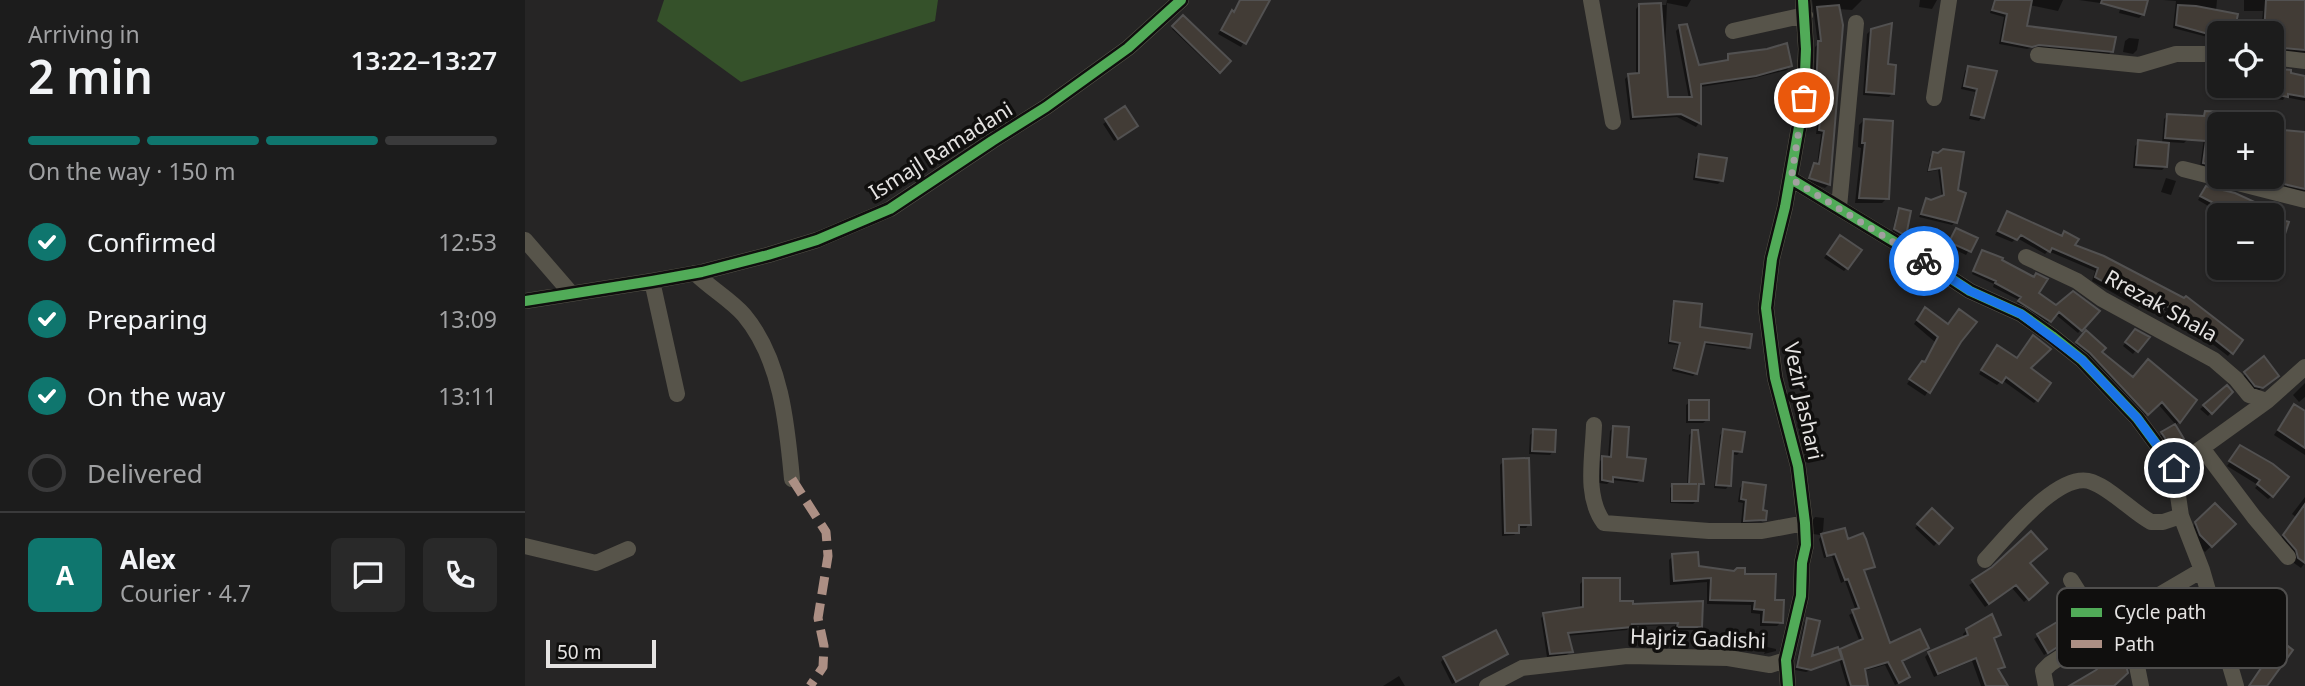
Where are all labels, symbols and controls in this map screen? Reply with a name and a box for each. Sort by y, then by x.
text: Arriving in [28,18,140,50]
map controls [2207,21,2284,280]
button: locate [2207,21,2284,98]
text: 13:22–13:27 [351,42,497,78]
text: 2 min [28,45,153,107]
pin [1774,68,1834,128]
icon: bag [1785,79,1823,117]
street label: Ismajl Ramadani [863,95,1018,206]
button: + [2207,112,2284,189]
text: On the way · 150 m [28,155,235,187]
button: − [2207,203,2284,280]
icon: check [28,223,66,261]
text: Confirmed [87,224,217,260]
text: 12:53 [438,226,497,258]
courier [1889,226,1959,296]
icon: bike [1905,242,1943,280]
street label: Rrezak Shala [2100,263,2223,348]
icon: check [28,300,66,338]
text: Preparing [87,301,208,337]
text: 13:09 [438,303,497,335]
street label: Vezir Jashari [1778,339,1830,462]
icon: check [28,377,66,415]
text: On the way [87,378,225,414]
text: 13:11 [438,380,497,412]
pin [2144,438,2204,498]
icon: home [2155,449,2193,487]
text: Delivered [87,455,203,491]
button: chat [331,538,405,612]
button: phone [423,538,497,612]
text: Alex [120,541,176,577]
text: A [56,557,74,593]
text: Courier · 4.7 [120,577,251,609]
legend [2057,588,2287,668]
text: Cycle path [2114,599,2206,625]
street label: Hajriz Gadishi [1630,622,1767,654]
text: Path [2114,631,2155,657]
scale bar [546,637,656,669]
text: 50 m [557,639,601,665]

